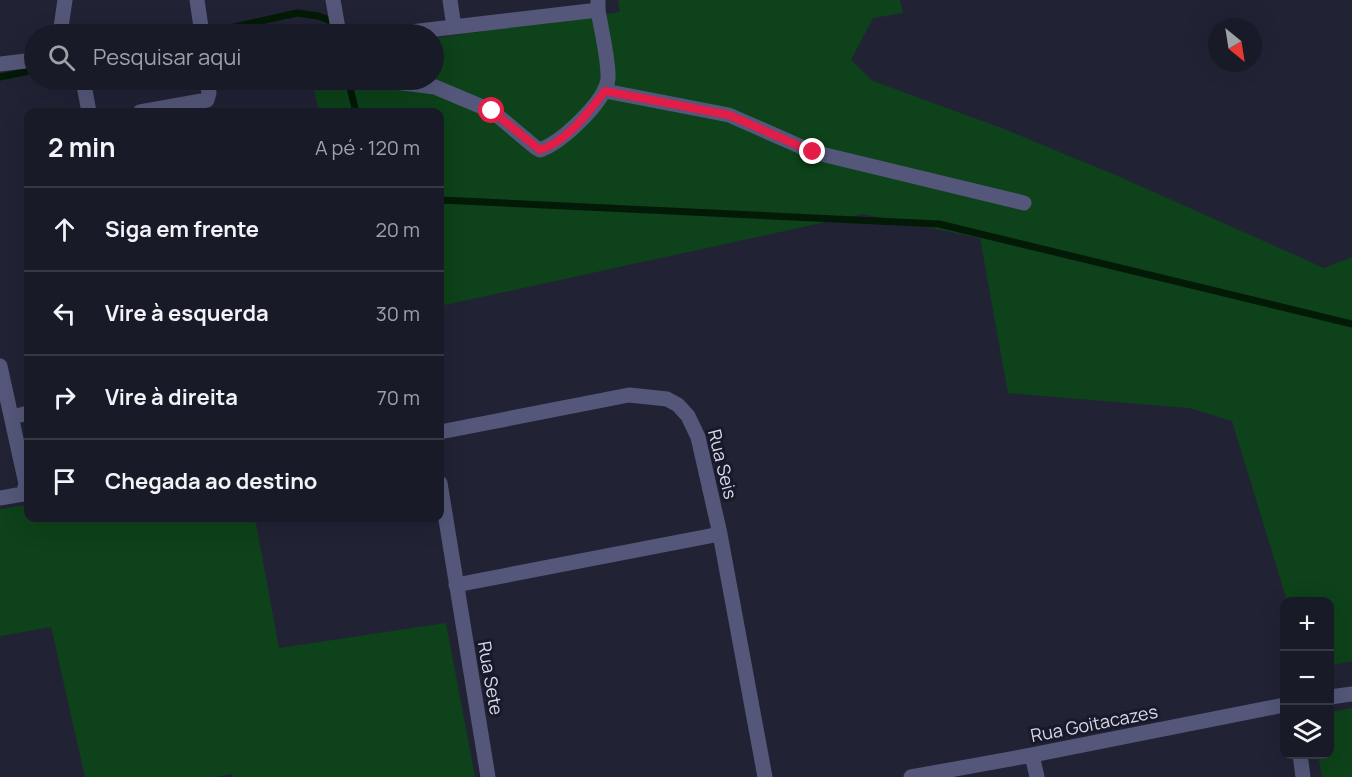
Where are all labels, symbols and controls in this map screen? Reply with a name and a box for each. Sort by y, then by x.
north arrow [1208,18,1262,72]
search box [24,24,444,90]
icon: search [45,41,78,74]
text: Pesquisar aqui [93,42,241,72]
route start [478,97,504,123]
text: 2 min [48,129,116,165]
text: A pé · 120 m [315,134,420,161]
route end [799,138,825,164]
icon: ahead [48,213,81,246]
text: Siga em frente [105,214,259,244]
text: 20 m [375,216,420,243]
icon: left [48,297,81,330]
text: Vire à esquerda [105,298,269,328]
text: 30 m [376,300,420,327]
icon: right [48,381,81,414]
text: Vire à direita [105,382,238,412]
text: 70 m [377,384,420,411]
street label: Rua Seis [703,427,743,501]
icon: arrive [48,465,81,498]
text: Chegada ao destino [105,466,317,496]
map controls [1280,597,1334,759]
button: + [1280,597,1334,651]
street label: Rua Sete [473,639,509,717]
button: − [1280,651,1334,705]
street label: Rua Goitacazes [1028,699,1160,747]
button: layers [1280,705,1334,759]

